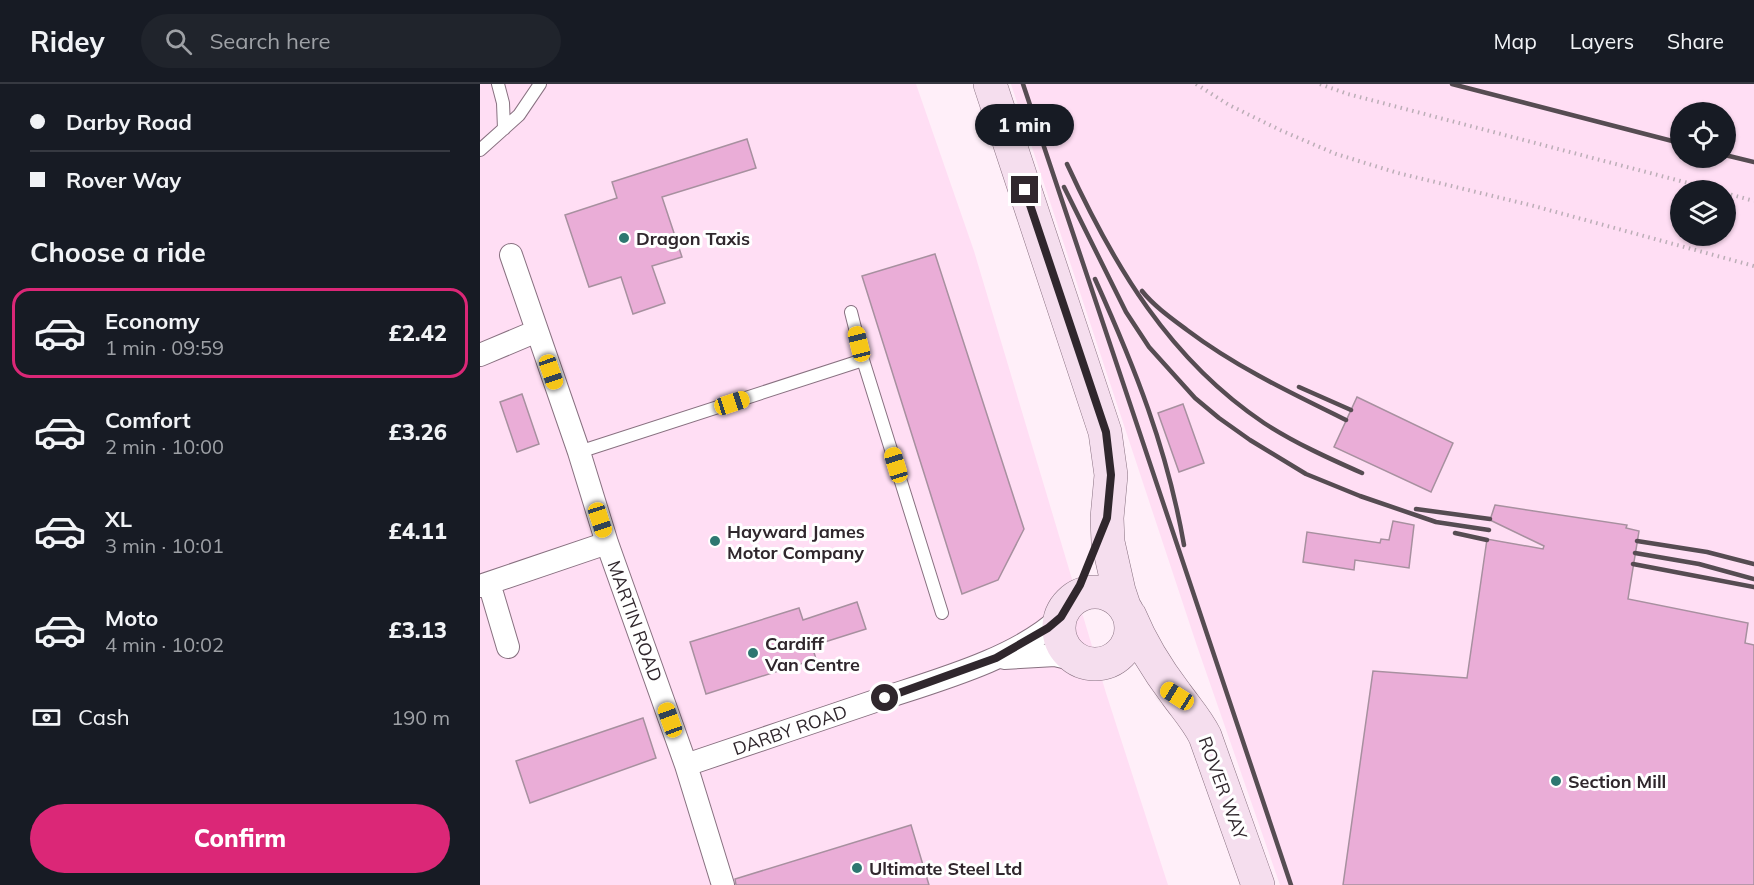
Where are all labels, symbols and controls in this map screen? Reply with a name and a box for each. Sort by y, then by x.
search box [141,14,561,68]
text: Ridey [30,24,105,59]
icon: search [162,25,195,58]
text: Search here [210,27,331,55]
text: Map [1494,28,1537,54]
text: Layers [1570,28,1634,54]
text: Share [1667,28,1724,54]
map controls [1670,102,1736,246]
button: locate [1670,102,1736,168]
callout: 1 min [976,103,1074,145]
text: Darby Road [66,108,192,136]
text: 1 min [998,112,1051,137]
text: Rover Way [66,166,181,194]
route end [1011,176,1038,203]
button: layers [1670,180,1736,246]
place label: Dragon Taxis [636,227,750,250]
marker: Dragon Taxis [617,231,631,245]
text: Choose a ride [30,235,206,269]
icon: car [33,306,87,360]
text: Economy [105,307,200,335]
text: £2.42 [388,319,447,347]
car [846,324,872,364]
text: 1 min · 09:59 [105,335,224,360]
car [537,352,565,392]
car [712,389,752,417]
icon: car [33,405,87,459]
text: Comfort [105,406,191,434]
text: £3.26 [388,418,447,446]
text: 2 min · 10:00 [105,434,224,459]
car [882,445,910,485]
car [586,500,614,540]
icon: car [33,504,87,558]
text: XL [105,505,132,533]
text: £4.11 [388,517,447,545]
place label: Hayward James Motor Company [727,520,865,564]
text: 3 min · 10:01 [105,533,224,558]
marker: Hayward James Motor Company [708,534,722,548]
street label: MARTIN ROAD [602,557,668,685]
icon: car [33,603,87,657]
text: Moto [105,604,158,632]
text: £3.13 [388,616,447,644]
text: 4 min · 10:02 [105,632,224,657]
place label: Cardiff Van Centre [764,632,860,676]
marker: Cardiff Van Centre [746,646,760,660]
car [1157,679,1197,713]
route start [871,684,898,711]
car [655,700,685,740]
street label: DARBY ROAD [730,700,850,760]
icon: cash [30,701,63,734]
text: Cash [78,703,130,731]
text: 190 m [391,705,450,730]
street label: ROVER WAY [1194,733,1253,844]
place label: Section Mill [1568,770,1666,793]
marker: Section Mill [1549,774,1563,788]
button: Confirm [30,804,450,873]
place label: Ultimate Steel Ltd [869,857,1022,880]
marker: Ultimate Steel Ltd [850,861,864,875]

